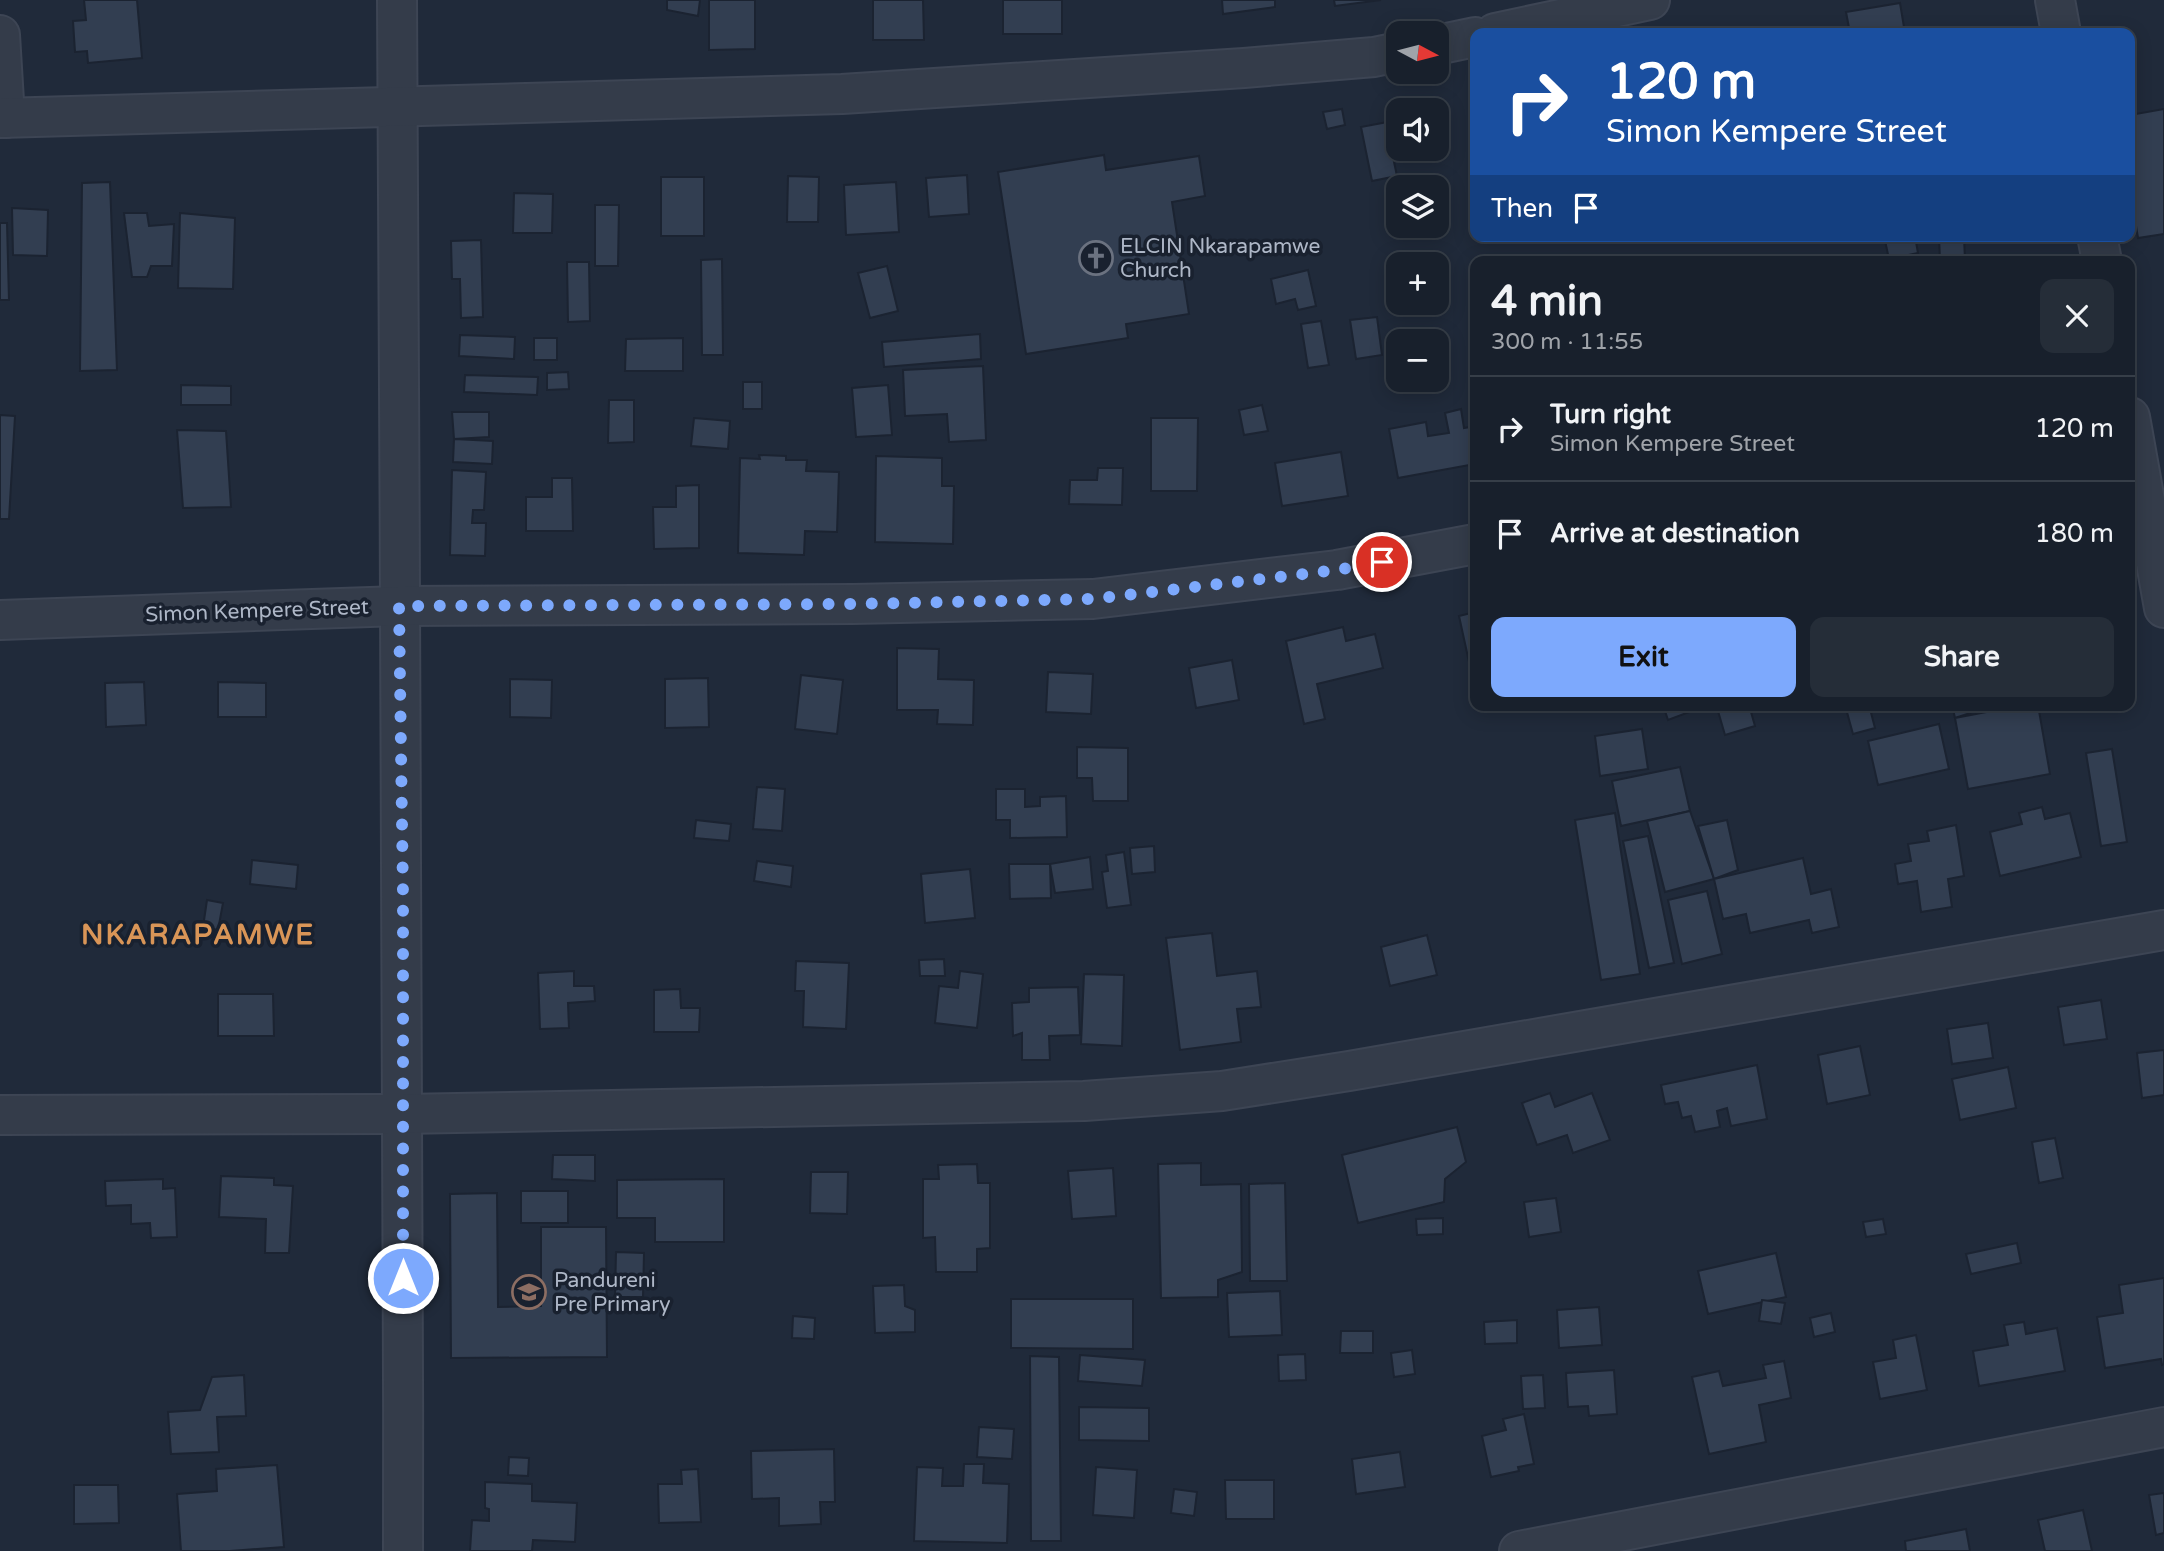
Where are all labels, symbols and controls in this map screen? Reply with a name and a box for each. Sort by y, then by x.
north arrow [1386,21,1449,84]
map controls [1386,21,1449,392]
text: 120 m [1606,53,1756,112]
icon: right [1491,56,1582,147]
button: sound [1386,98,1449,161]
text: Simon Kempere Street [1606,113,1947,151]
button: layers [1386,175,1449,238]
icon: arrive [1567,189,1605,227]
text: Then [1491,193,1553,224]
place label: ELCIN Nkarapamwe Church [1120,234,1321,283]
church icon: ELCIN Nkarapamwe Church [1077,239,1115,277]
button: + [1386,252,1449,315]
text: 4 min [1491,276,1603,327]
button: close [2040,279,2114,353]
text: 300 m · 11:55 [1491,328,1643,356]
button: − [1386,329,1449,392]
text: Turn right [1550,399,1671,430]
icon: right [1491,410,1529,448]
text: 120 m [2034,413,2114,444]
text: Simon Kempere Street [1550,430,1795,458]
icon: arrive [1491,515,1529,553]
text: Arrive at destination [1550,518,1800,549]
text: 180 m [2034,518,2114,549]
pin [1352,532,1412,592]
icon: arrive [1363,543,1401,581]
street label: Simon Kempere Street [145,595,369,627]
button: Exit [1491,617,1796,697]
button: Share [1810,617,2114,697]
district label: NKARAPAMWE [81,918,315,952]
position arrow [366,1241,440,1315]
place label: Pandureni Pre Primary [554,1268,671,1317]
school or university icon: Pandureni Pre Primary [510,1273,548,1311]

